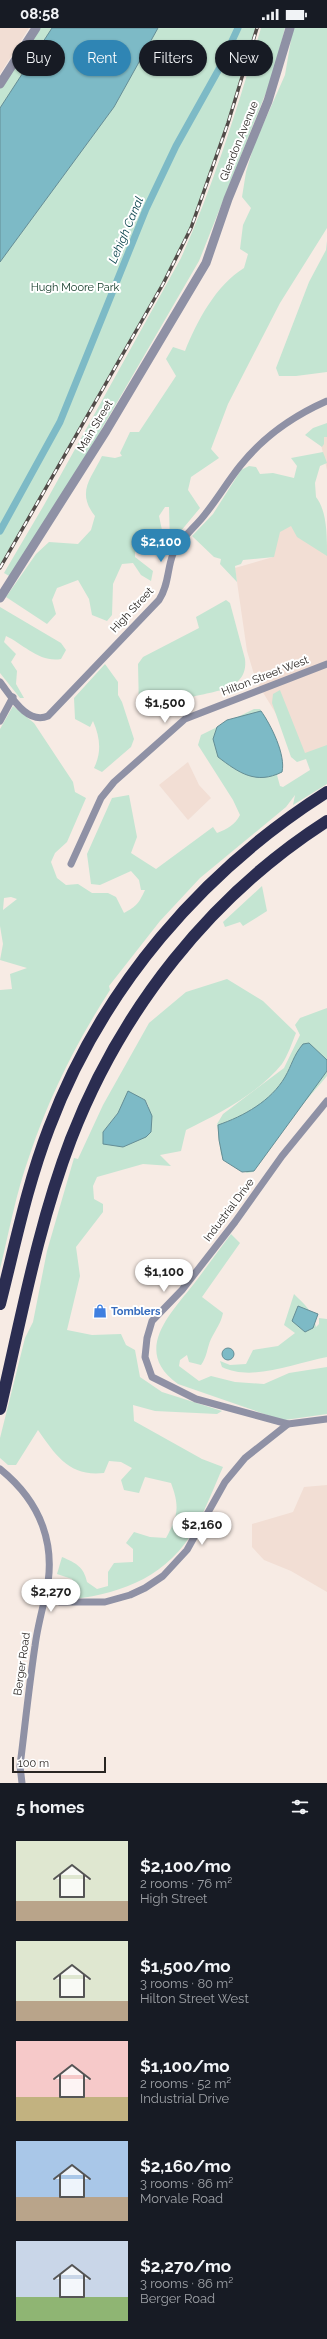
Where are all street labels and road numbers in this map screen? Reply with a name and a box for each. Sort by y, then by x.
street label: Glendon Avenue [217,99,261,183]
street label: Main Street [75,398,116,454]
street label: High Street [108,584,156,635]
street label: Hilton Street West [220,653,311,699]
street label: Industrial Drive [201,1176,257,1244]
street label: Berger Road [11,1631,33,1696]

